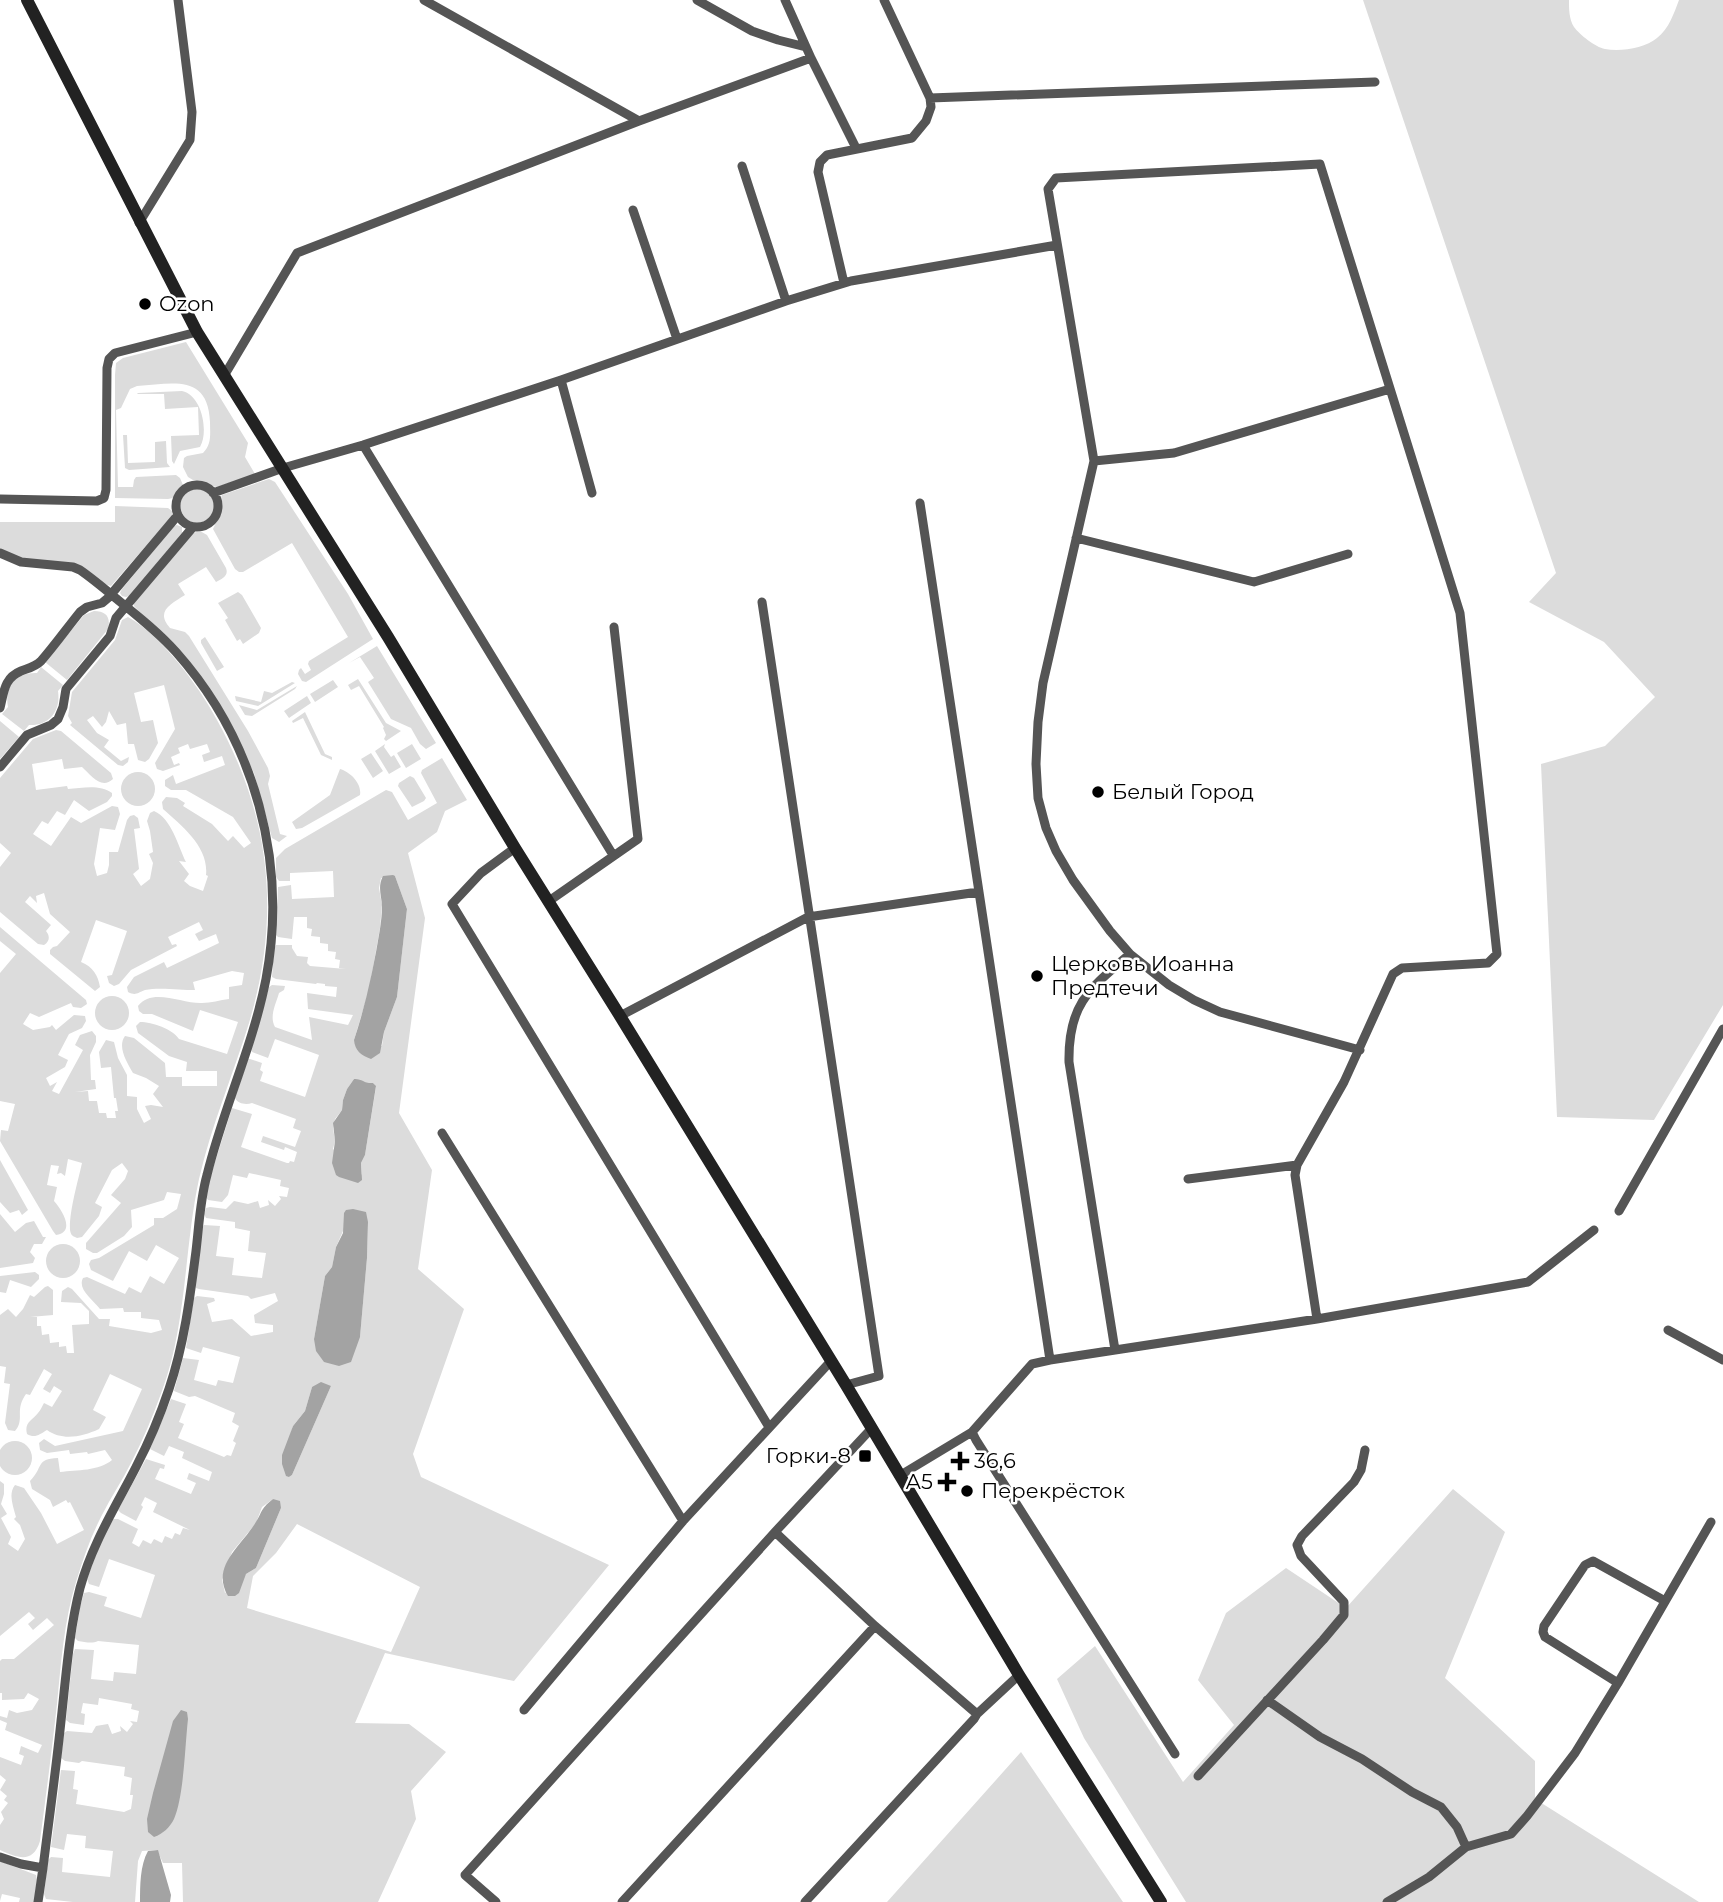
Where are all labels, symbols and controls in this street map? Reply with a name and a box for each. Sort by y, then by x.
place label: Ozon [159,291,215,316]
marker: Ozon [137,296,153,312]
place label: Белый Город [1112,779,1254,804]
marker: Белый Город [1090,784,1106,800]
place label: Церковь Иоанна Предтечи [1051,951,1234,1000]
marker: Церковь Иоанна Предтечи [1029,968,1045,984]
place label: Горки-8 [766,1443,851,1468]
marker: Горки-8 [857,1448,873,1464]
place label: 36,6 [974,1448,1016,1473]
marker: 36,6 [952,1453,968,1469]
place label: А5 [905,1469,933,1494]
marker: А5 [939,1474,955,1490]
place label: Перекрёсток [981,1478,1125,1503]
marker: Перекрёсток [959,1483,975,1499]

